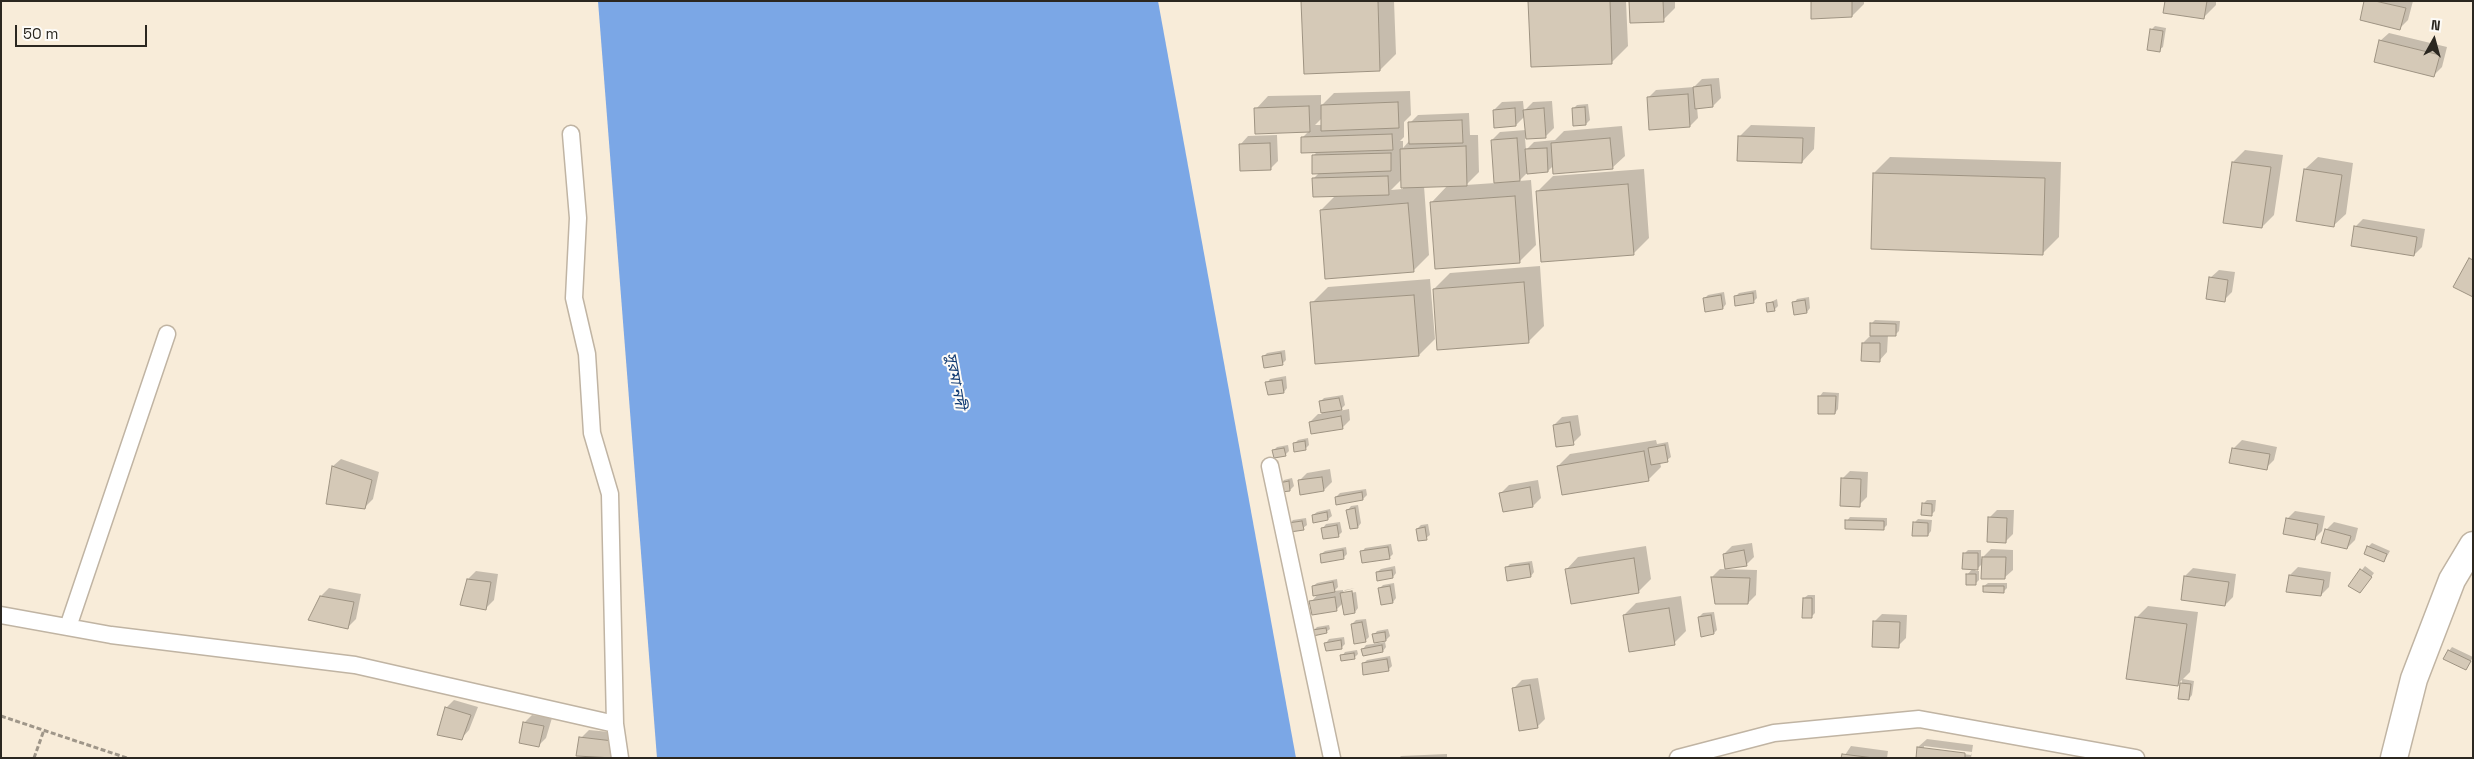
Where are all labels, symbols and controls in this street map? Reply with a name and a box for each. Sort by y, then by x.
scale bar [18,15,150,47]
north arrow [2409,15,2459,65]
text: N [2430,16,2442,35]
text: 50 m [23,24,58,43]
water label: সুরমা নদী [941,352,969,410]

